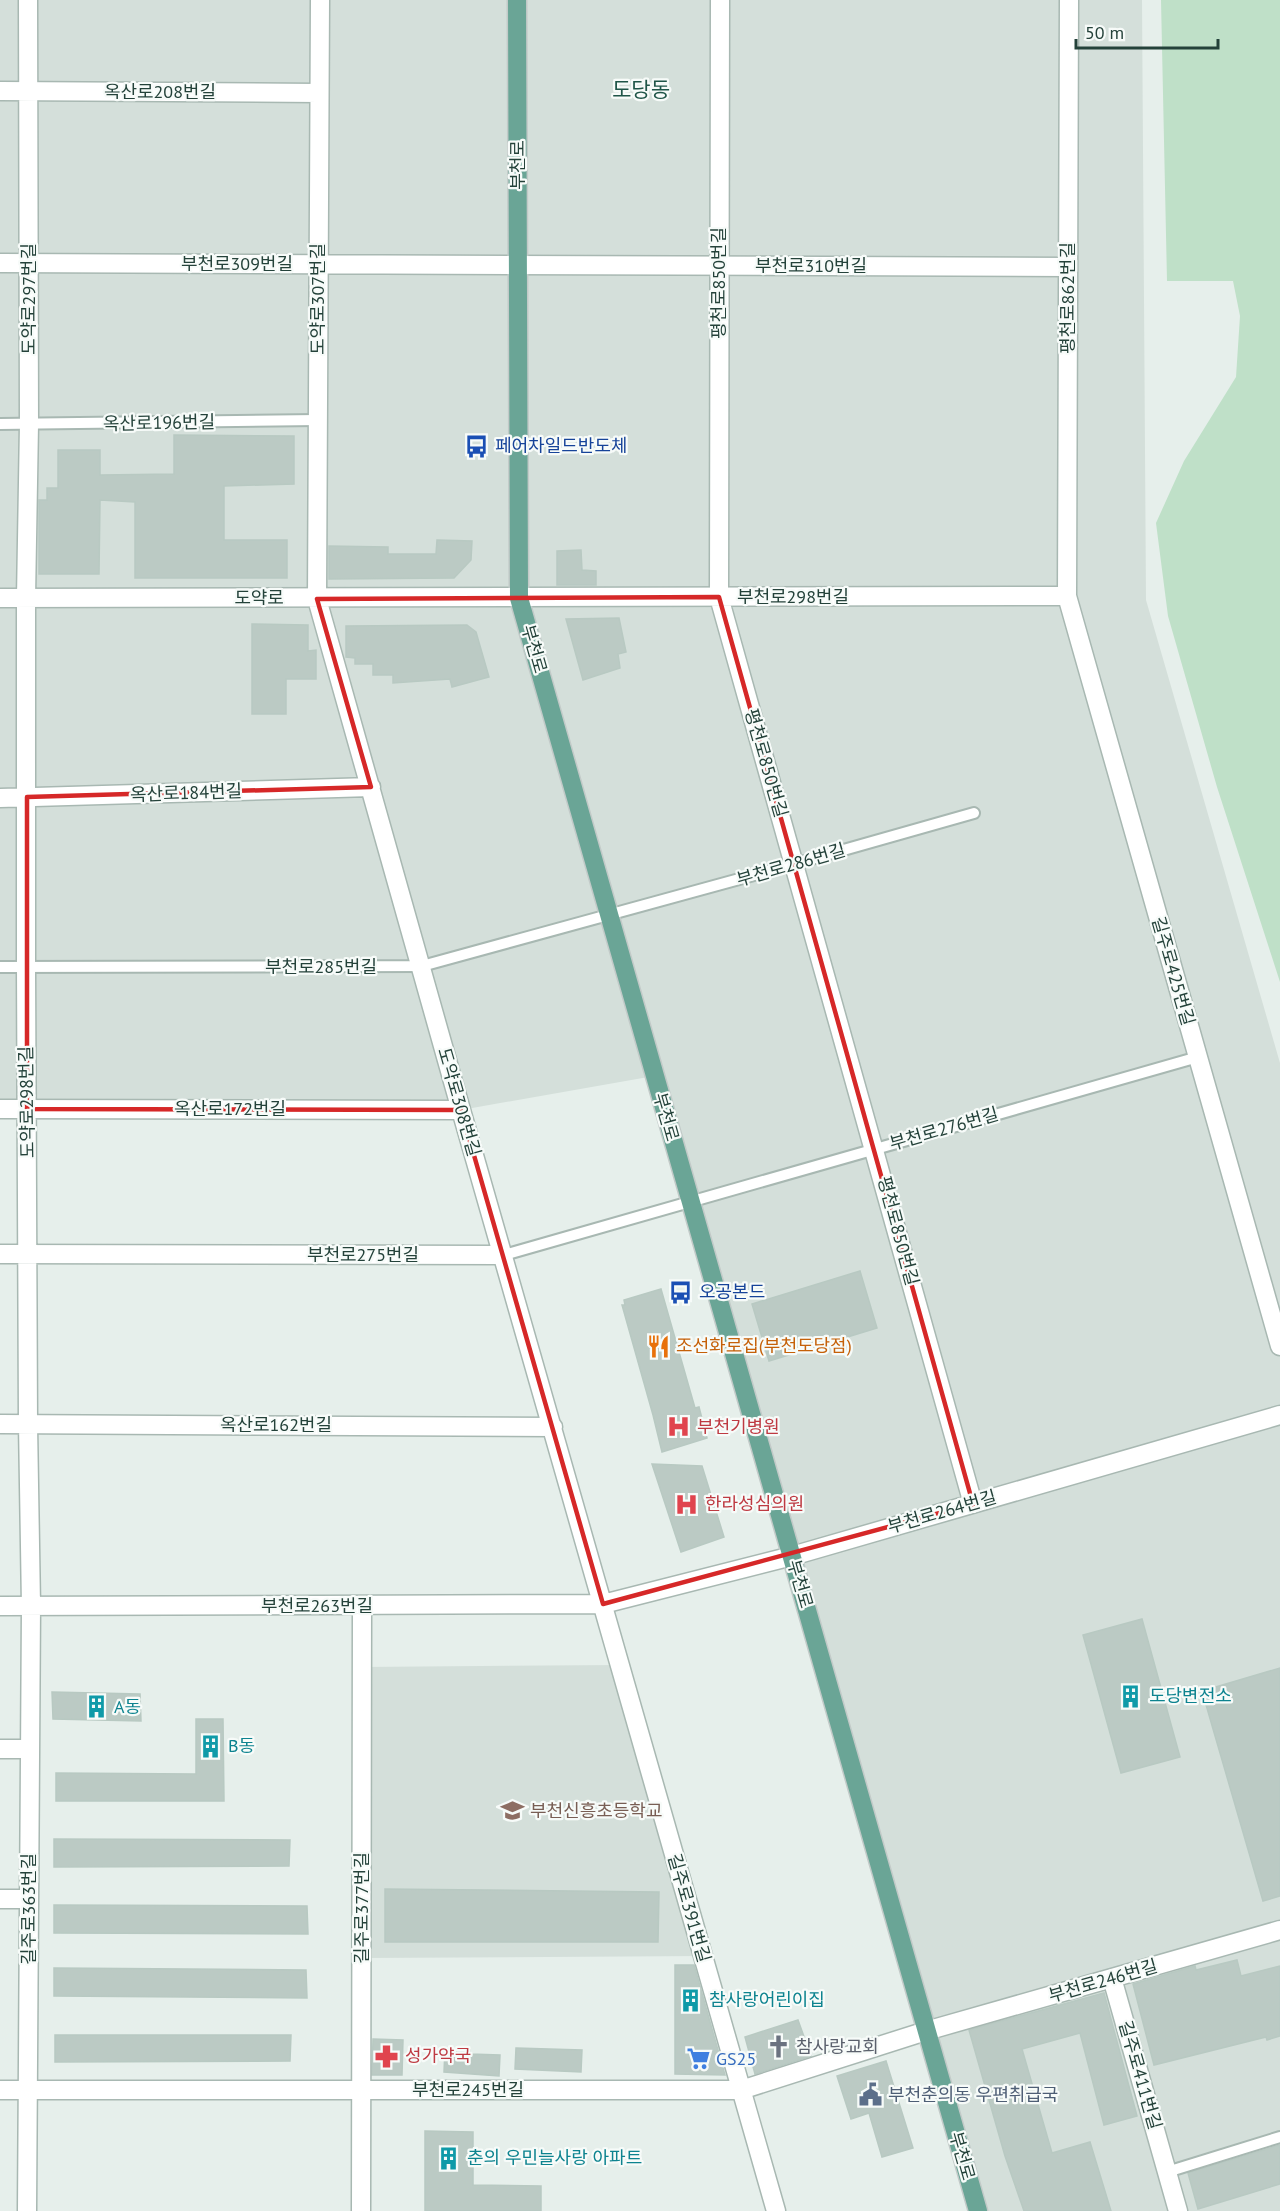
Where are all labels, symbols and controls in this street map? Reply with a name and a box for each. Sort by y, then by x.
scale bar [1076,12,1218,50]
text: 50 m [1085,21,1124,44]
district label: 도당동 [612,76,670,103]
street label: 옥산로208번길 [104,80,216,103]
street label: 부천로 [506,140,529,190]
street label: 평천로850번길 [707,227,730,339]
street label: 평천로862번길 [1056,242,1079,354]
street label: 도약로297번길 [17,243,40,355]
street label: 도약로307번길 [306,243,329,355]
street label: 부천로309번길 [181,252,293,275]
street label: 부천로310번길 [755,254,867,277]
street label: 옥산로196번길 [103,410,215,435]
bus stop icon: 페어차일드반도체 [464,433,490,459]
place label: 페어차일드반도체 [495,434,627,457]
street label: 부천로298번길 [737,585,849,608]
street label: 도약로 [234,586,284,609]
street label: 부천로 [517,622,552,676]
street label: 평천로850번길 [740,706,793,820]
street label: 옥산로184번길 [129,779,242,806]
street label: 부천로286번길 [734,838,848,891]
street label: 길주로425번길 [1147,914,1200,1028]
street label: 부천로285번길 [265,955,377,978]
street label: 도약로308번길 [433,1045,486,1159]
street label: 도약로298번길 [14,1046,39,1158]
street label: 부천로 [649,1090,684,1144]
street label: 옥산로172번길 [174,1097,286,1120]
street label: 부천로276번길 [887,1102,1001,1155]
street label: 평천로850번길 [873,1174,924,1288]
street label: 부천로275번길 [307,1243,419,1266]
bus stop icon: 오공본드 [668,1279,694,1305]
place label: 오공본드 [699,1280,765,1303]
restaurant icon: 조선화로집(부천도당점) [645,1333,671,1359]
place label: 조선화로집(부천도당점) [676,1334,852,1357]
street label: 옥산로162번길 [220,1413,332,1436]
hospital icon: 부천기병원 [666,1414,692,1440]
place label: 부천기병원 [697,1415,780,1438]
street label: 부천로264번길 [885,1485,999,1538]
hospital icon: 한라성심의원 [674,1491,700,1517]
place label: 한라성심의원 [705,1492,804,1515]
street label: 부천로 [783,1557,818,1611]
street label: 부천로263번길 [261,1594,373,1617]
building icon: 도당변전소 [1118,1683,1144,1709]
place label: 도당변전소 [1149,1684,1232,1707]
building icon: A동 [83,1694,109,1720]
place label: A동 [114,1695,141,1718]
building icon: B동 [197,1733,223,1759]
place label: B동 [228,1734,255,1757]
school or university icon: 부천신흥초등학교 [499,1798,525,1824]
place label: 부천신흥초등학교 [530,1799,662,1822]
street label: 길주로391번길 [663,1851,716,1965]
street label: 길주로377번길 [350,1852,373,1964]
street label: 길주로363번길 [17,1853,40,1965]
street label: 부천로246번길 [1046,1954,1160,2007]
building icon: 참사랑어린이집 [678,1987,704,2013]
place label: 참사랑어린이집 [709,1988,825,2011]
street label: 길주로411번길 [1114,2018,1167,2132]
church icon: 참사랑교회 [765,2034,791,2060]
place label: 참사랑교회 [796,2035,879,2058]
pharmacy icon: 성가약국 [374,2043,400,2069]
place label: 성가약국 [405,2044,471,2067]
supermarket icon: GS25 [685,2046,711,2072]
place label: GS25 [716,2047,756,2070]
street label: 부천로245번길 [412,2078,524,2101]
public building icon: 부천춘의동 우편취급국 [857,2082,883,2108]
place label: 부천춘의동 우편취급국 [888,2083,1058,2106]
street label: 부천로 [945,2129,980,2183]
building icon: 춘의 우민늘사랑 아파트 [436,2145,462,2171]
place label: 춘의 우민늘사랑 아파트 [467,2146,642,2169]

